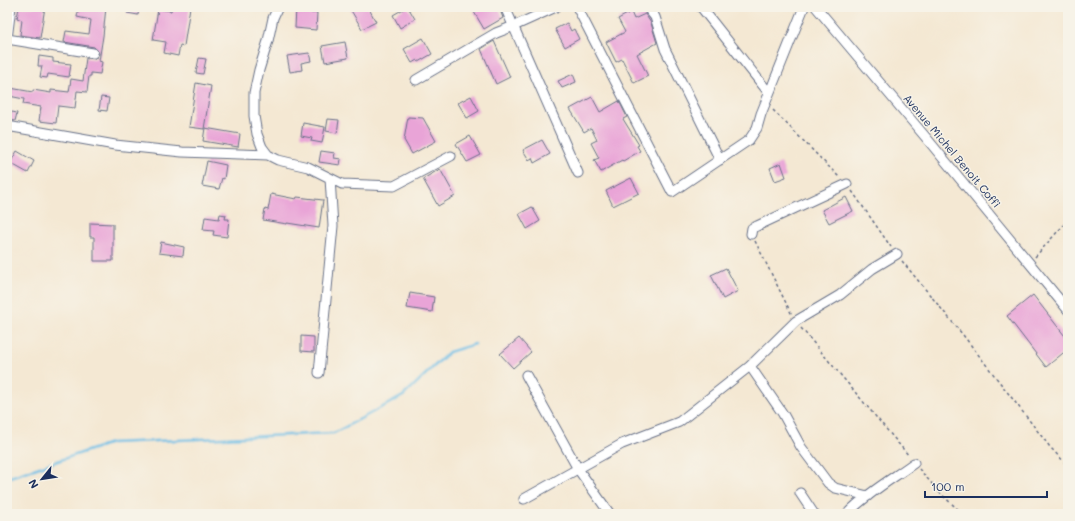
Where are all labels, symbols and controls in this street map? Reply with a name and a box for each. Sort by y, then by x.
street label: Avenue Michel Benoit Coffi [900,91,1004,211]
north arrow [22,459,62,499]
scale bar [925,473,1047,499]
text: N [24,477,41,492]
text: 100 m [931,478,965,494]

